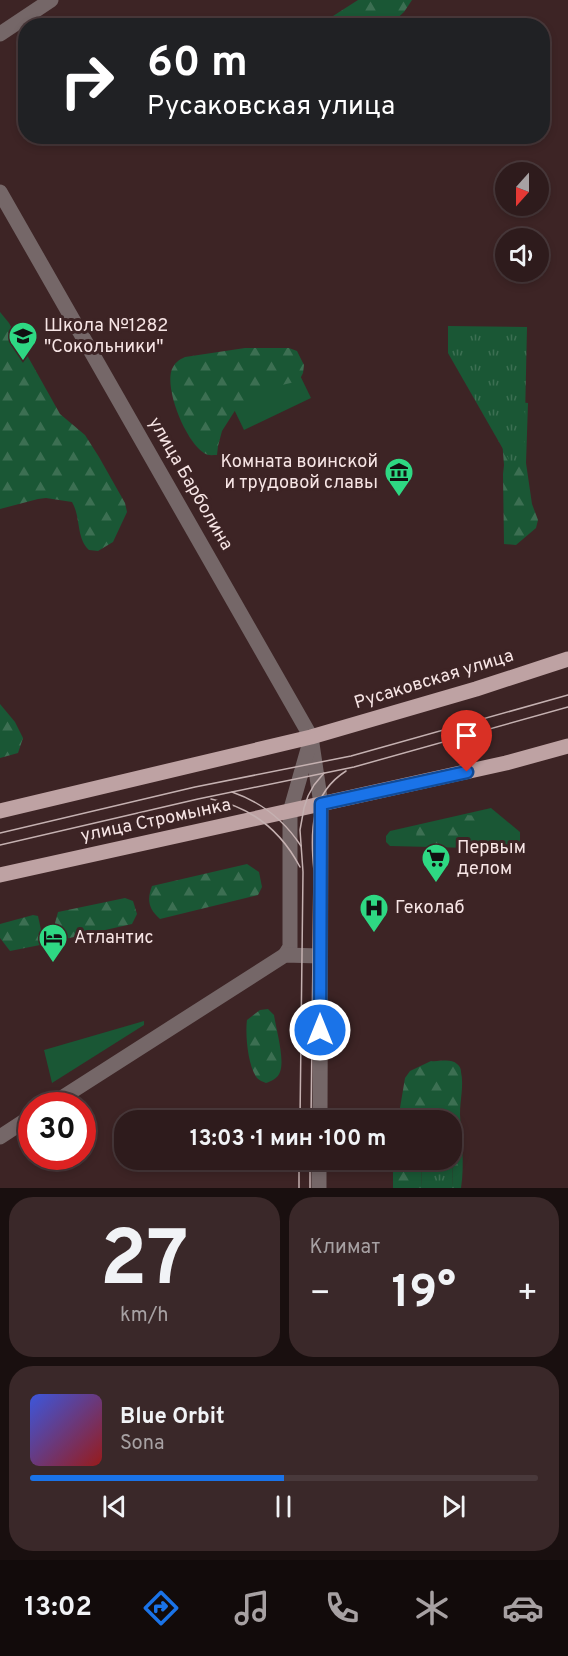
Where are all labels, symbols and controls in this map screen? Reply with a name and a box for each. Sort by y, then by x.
text: 60 m [147,38,248,91]
icon: right [48,42,126,120]
text: Русаковская улица [147,90,395,124]
north arrow [495,162,549,216]
map controls [495,162,549,282]
button: sound [495,228,549,282]
place label: Школа №1282 "Сокольники" [44,315,168,359]
school or university icon: Школа №1282 "Сокольники" [7,320,39,362]
street label: улица Барболина [142,413,238,555]
place label: Комната воинской и трудовой славы [220,451,378,495]
museum icon: Комната воинской и трудовой славы [383,456,415,498]
street label: Русаковская улица [351,645,517,715]
pin [441,710,492,772]
icon: arrive [450,719,483,752]
street label: улица Стромынка [79,794,233,848]
place label: Первым делом [457,837,526,881]
supermarket icon: Первым делом [420,842,452,884]
hospital icon: Геколаб [358,892,390,934]
place label: Геколаб [395,897,464,920]
hotel icon: Атлантис [37,922,69,964]
place label: Атлантис [74,927,154,950]
position arrow [288,998,352,1062]
speed limit sign: 30 [18,1092,96,1170]
text: 13:03 · 1 мин · 100 m [190,1126,386,1153]
text: 27 [100,1214,189,1313]
text: Климат [310,1235,380,1261]
text: 19° [392,1266,456,1323]
text: − [310,1274,331,1316]
text: + [517,1274,538,1316]
text: km/h [120,1303,169,1329]
text: Blue Orbit [120,1404,225,1431]
text: Sona [120,1431,165,1457]
icon: previous [98,1490,131,1523]
icon: pause [267,1490,300,1523]
icon: next [437,1490,470,1523]
icon: directions [140,1587,182,1629]
icon: music [231,1587,273,1629]
icon: phone [321,1587,363,1629]
icon: climate [411,1587,453,1629]
icon: car [502,1587,544,1629]
text: 13:02 [24,1591,92,1625]

